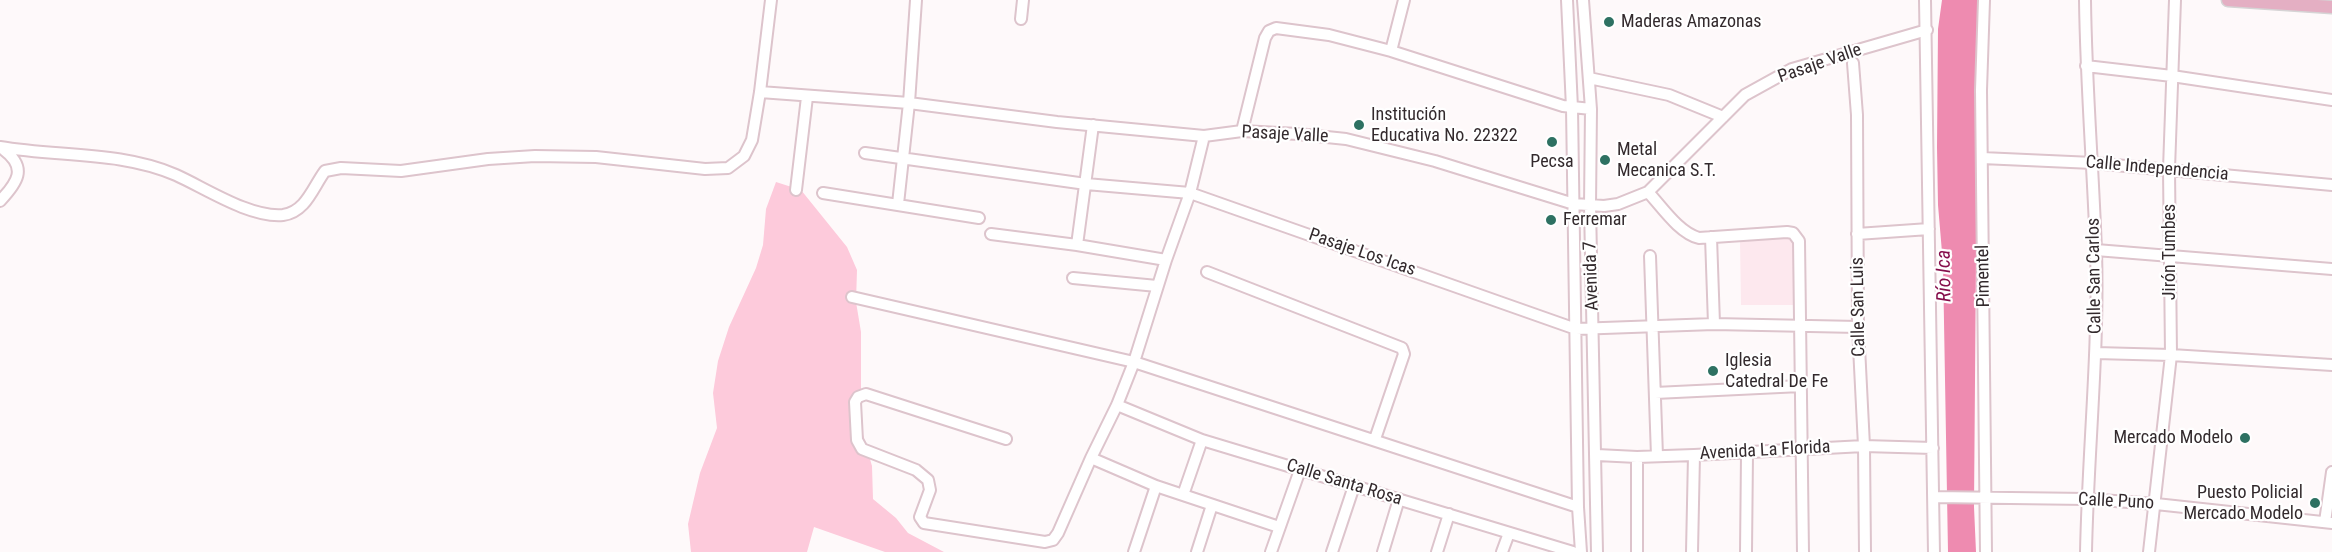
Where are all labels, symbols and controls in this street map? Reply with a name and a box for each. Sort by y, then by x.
place label: Maderas Amazonas [1621,11,1762,33]
marker: Maderas Amazonas [1602,15,1616,29]
street label: Pasaje Valle [1775,40,1865,88]
place label: Institución Educativa No. 22322 [1371,104,1518,146]
marker: Institución Educativa No. 22322 [1352,118,1366,132]
street label: Pasaje Valle [1241,122,1329,148]
marker: Pecsa [1545,135,1559,149]
place label: Metal Mecanica S.T. [1617,139,1716,182]
place label: Pecsa [1530,151,1574,173]
street label: Calle Independencia [2085,152,2229,186]
marker: Metal Mecanica S.T. [1598,153,1612,167]
street label: Jirón Tumbes [2159,204,2181,300]
place label: Ferremar [1563,209,1627,231]
marker: Ferremar [1544,213,1558,227]
street label: Calle San Carlos [2083,218,2107,334]
street label: Pasaje Los Icas [1306,225,1418,281]
street label: Avenida 7 [1580,241,1604,311]
street label: Pimentel [1973,244,1995,308]
water label: Río Ica [1933,250,1957,302]
street label: Calle San Luis [1847,257,1871,357]
place label: Iglesia Catedral De Fe [1725,350,1828,392]
marker: Iglesia Catedral De Fe [1706,364,1720,378]
place label: Mercado Modelo [2113,427,2233,449]
marker: Mercado Modelo [2238,431,2252,445]
street label: Avenida La Florida [1699,437,1831,465]
street label: Calle Santa Rosa [1284,455,1404,511]
place label: Puesto Policial Mercado Modelo [2183,482,2303,524]
street label: Calle Puno [2077,489,2155,515]
marker: Puesto Policial Mercado Modelo [2308,496,2322,510]

